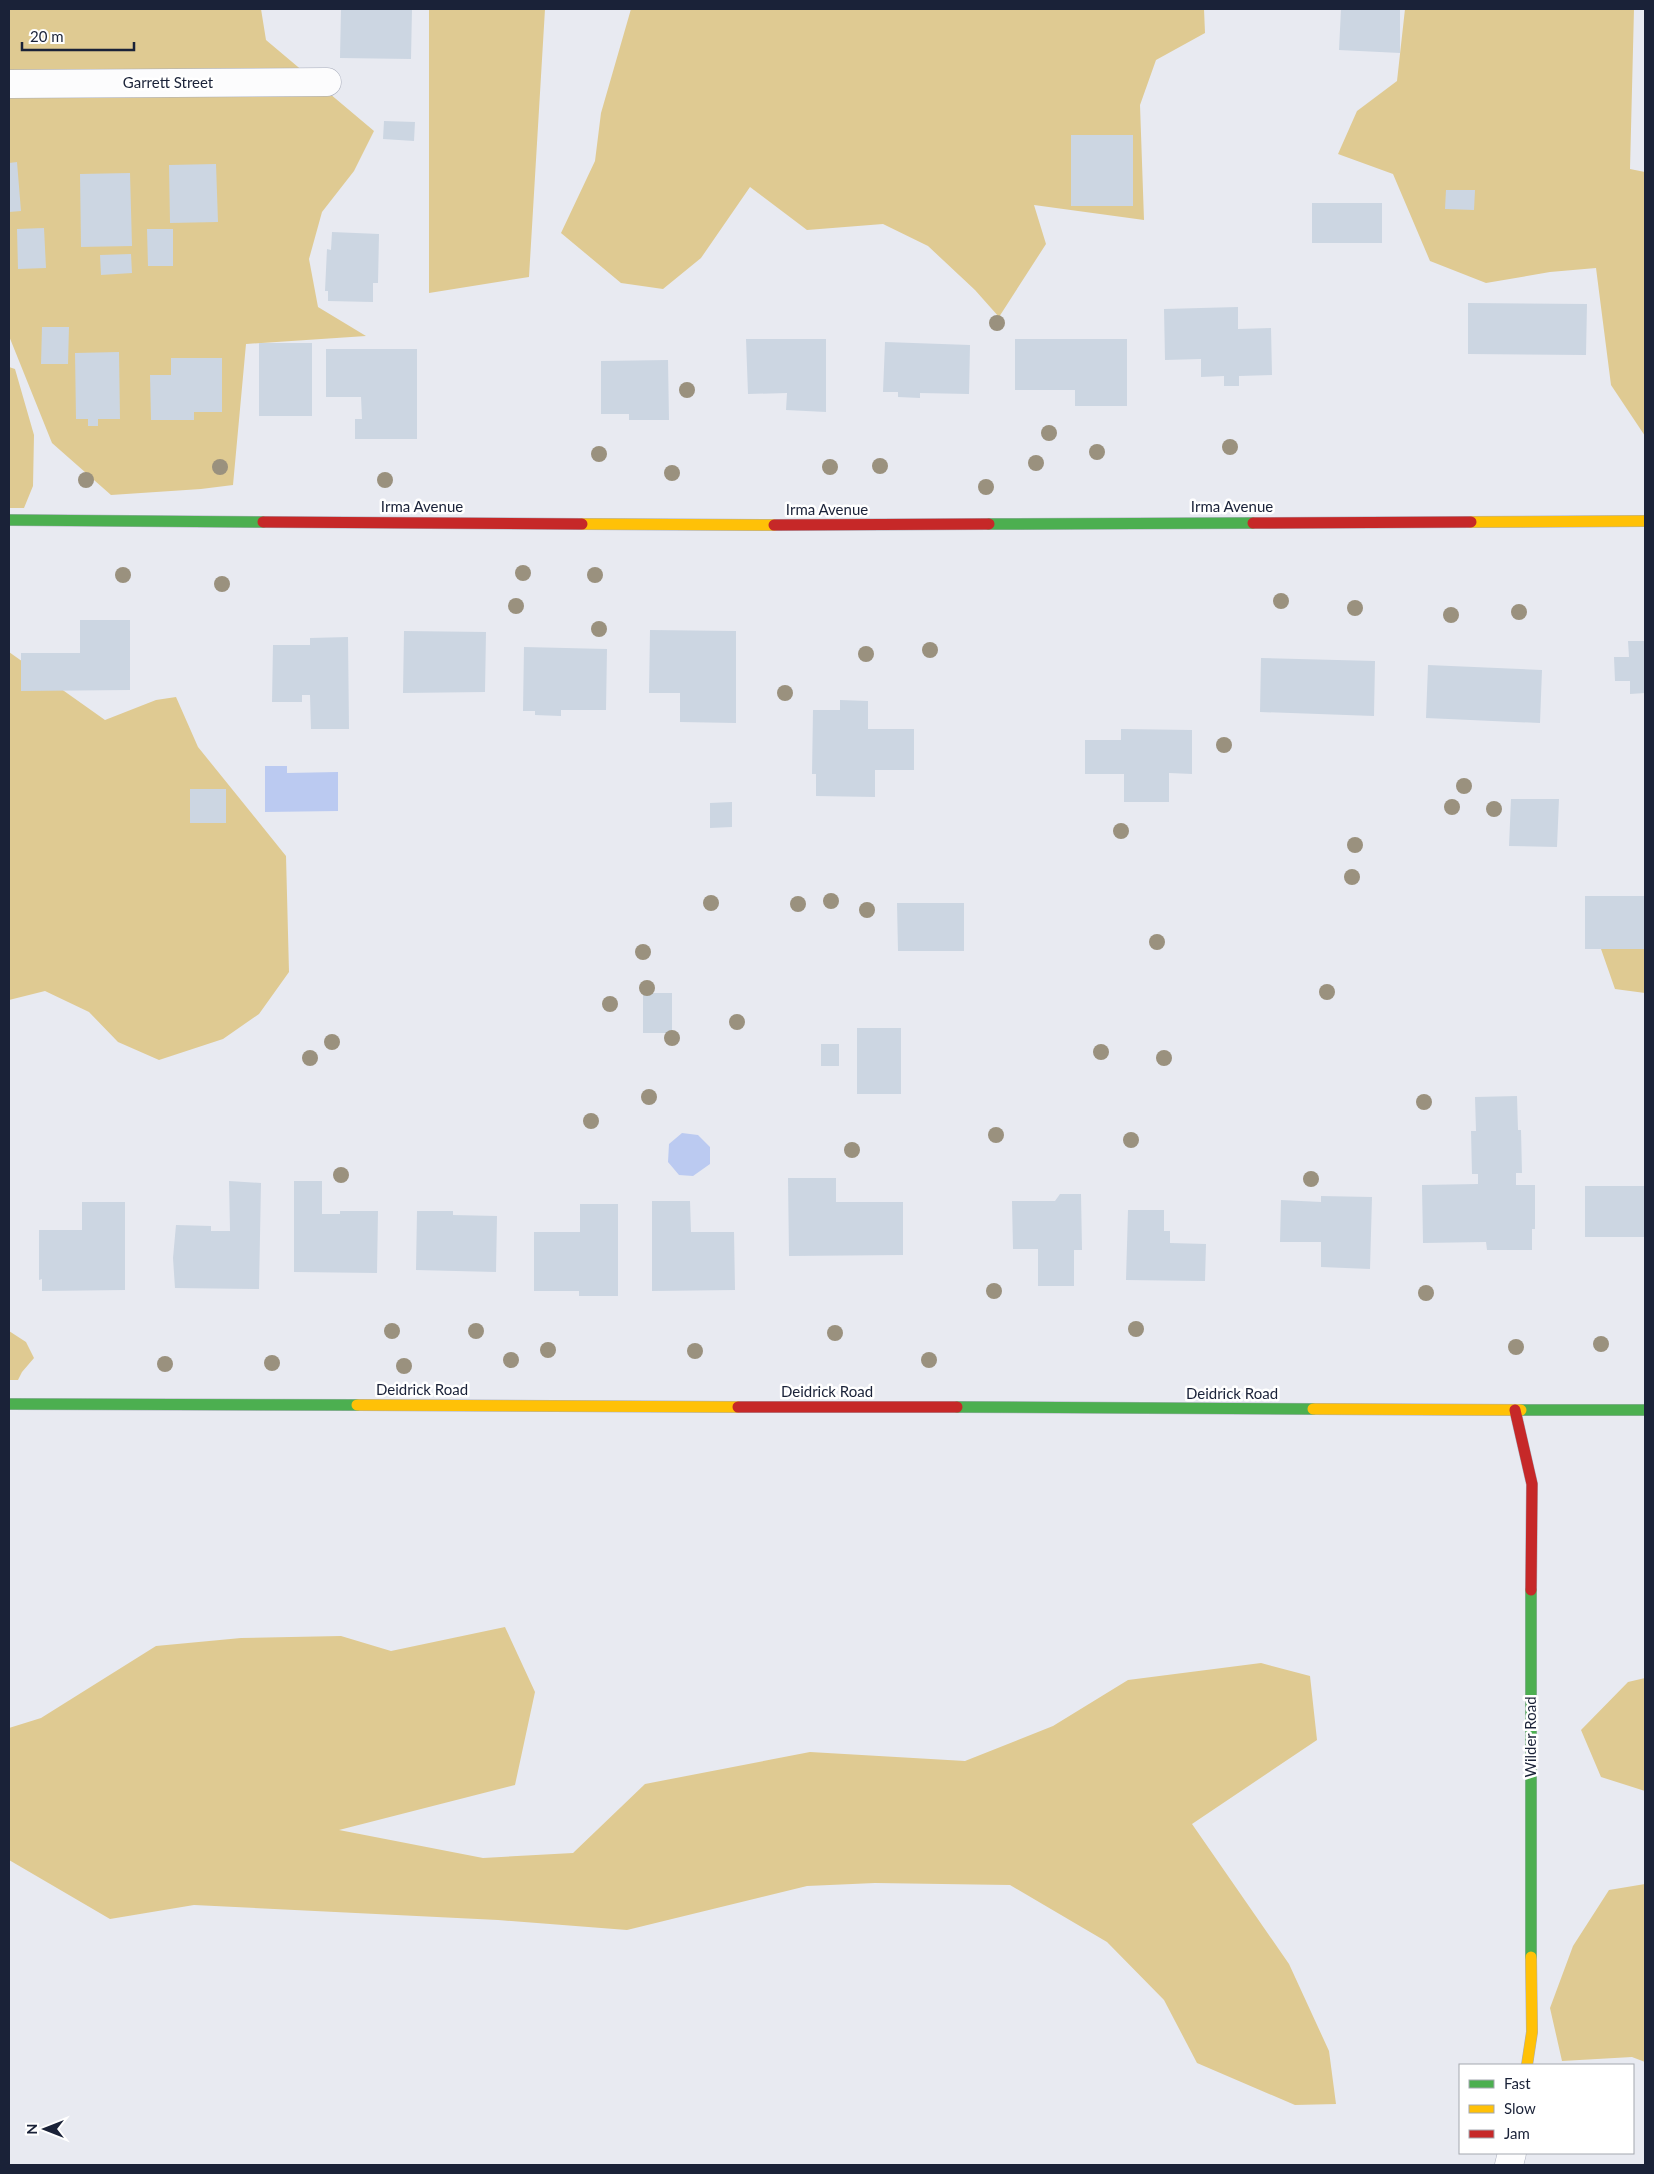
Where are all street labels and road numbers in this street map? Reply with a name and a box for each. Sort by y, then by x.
street label: Garrett Street [123,73,214,91]
street label: Irma Avenue [381,497,463,515]
street label: Irma Avenue [1191,497,1273,515]
street label: Irma Avenue [786,500,868,518]
street label: Deidrick Road [376,1380,468,1398]
street label: Deidrick Road [781,1382,873,1400]
street label: Deidrick Road [1186,1384,1278,1402]
street label: Wilder Road [1521,1696,1539,1778]

